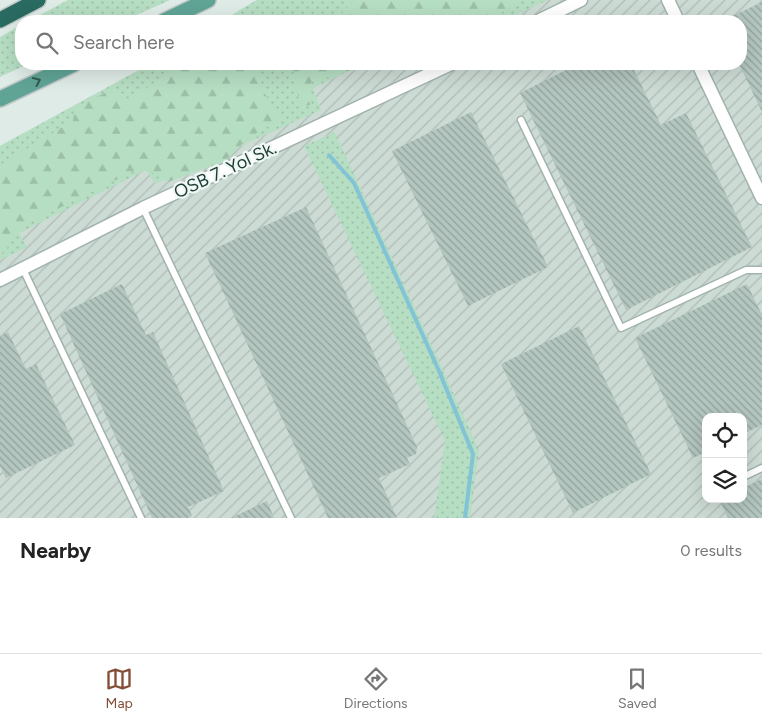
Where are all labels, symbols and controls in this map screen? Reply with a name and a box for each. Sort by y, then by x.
search box [15,15,747,70]
icon: search [33,29,61,57]
text: Search here [73,31,175,54]
one-way arrow [32,77,41,87]
street label: OSB 7. Yol Sk. [170,137,280,203]
map controls [702,413,747,503]
button: locate [702,413,747,458]
button: layers [702,458,747,503]
text: Nearby [20,538,91,563]
text: 0 results [680,541,742,560]
tab: Map [105,665,133,712]
tab: Directions [344,665,408,712]
tab: Saved [618,665,657,712]

